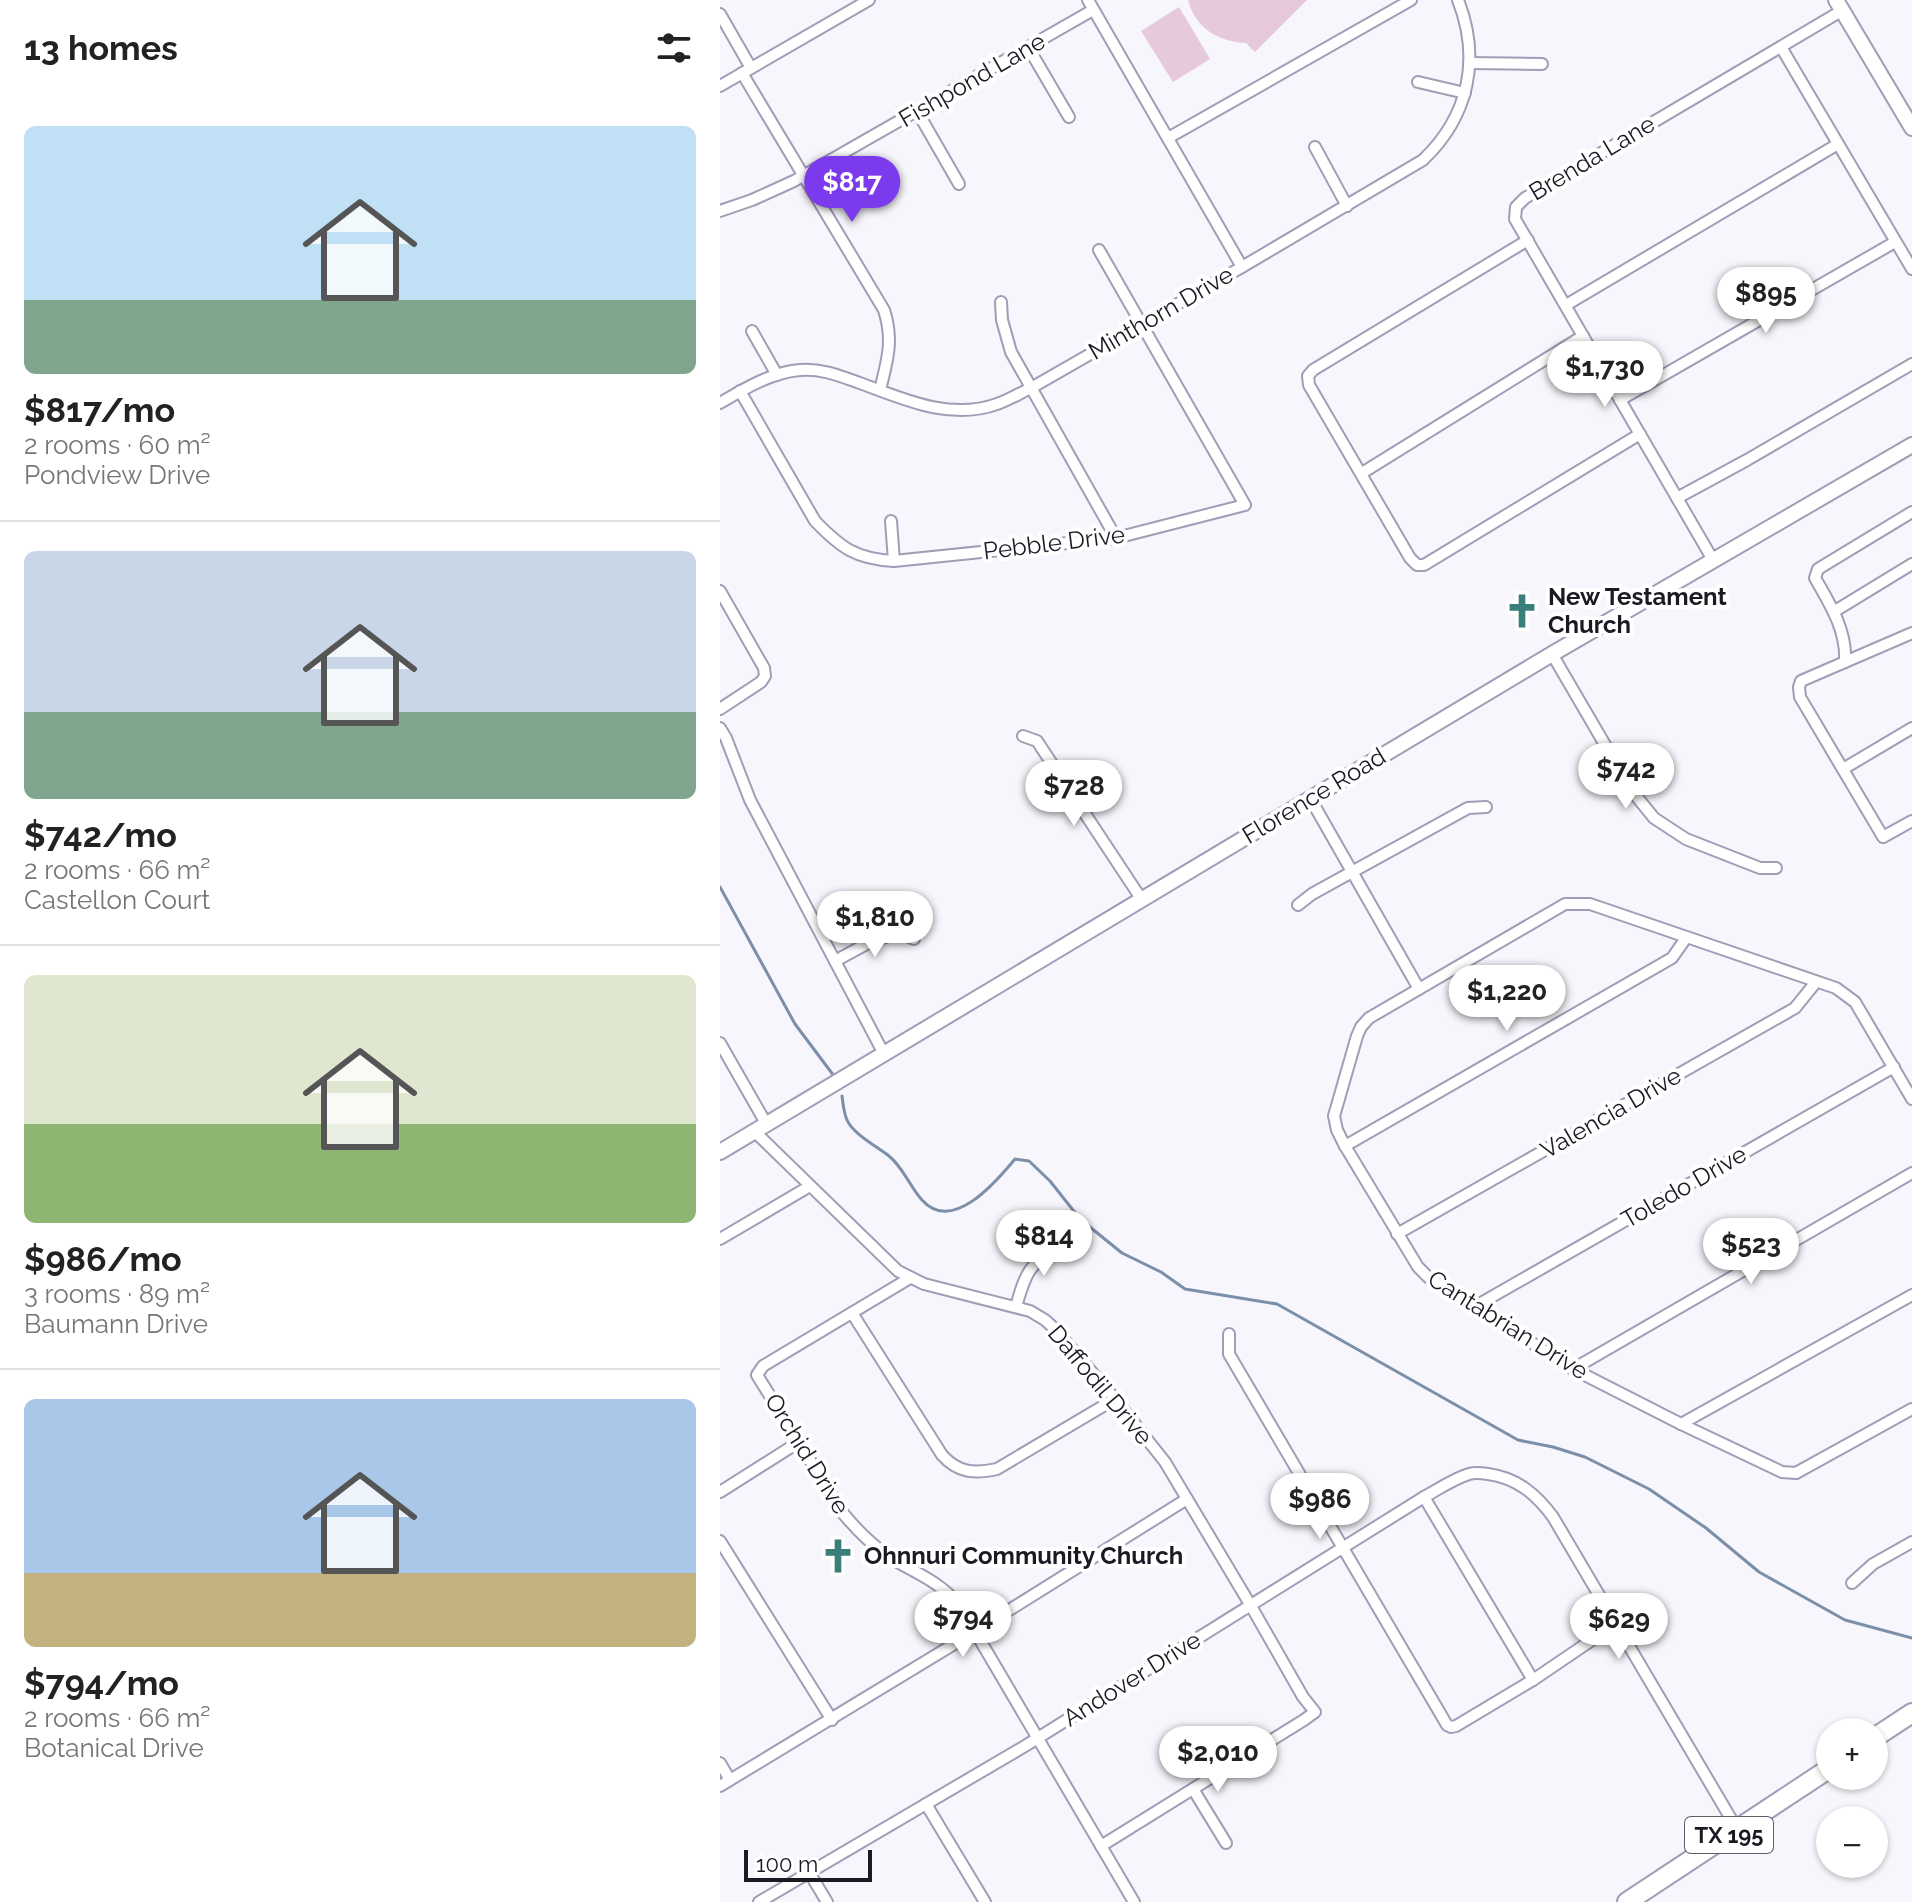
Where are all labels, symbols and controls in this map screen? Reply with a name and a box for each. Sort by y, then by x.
icon: filters [652,26,696,70]
street label: Fishpond Lane [893,26,1050,133]
text: 13 homes [24,28,178,68]
street label: Brenda Lane [1524,109,1660,206]
pin: $817 [805,156,899,224]
text: $817 [822,167,882,197]
icon: home [288,178,432,322]
street label: Minthorn Drive [1083,259,1238,366]
pin: $895 [1719,267,1813,335]
text: $895 [1735,278,1797,308]
pin: $1,730 [1540,341,1670,409]
text: $1,730 [1565,352,1645,382]
text: $817/mo [24,390,175,430]
text: 2 rooms · 60 m² [24,430,211,460]
text: Pondview Drive [24,460,210,490]
street label: Pebble Drive [981,519,1126,566]
place label: New Testament Church [1548,582,1727,639]
church icon: New Testament Church [1503,592,1541,630]
icon: home [288,603,432,747]
street label: Florence Road [1237,741,1391,850]
pin: $742 [1579,743,1673,811]
text: $742 [1596,754,1656,784]
pin: $728 [1027,760,1121,828]
text: $728 [1043,771,1105,801]
text: $742/mo [24,815,177,855]
text: 2 rooms · 66 m² [24,855,210,885]
text: Castellon Court [24,885,210,915]
pin: $1,810 [810,891,940,959]
text: $1,810 [835,902,915,932]
pin: $1,220 [1442,965,1572,1033]
text: $1,220 [1467,976,1547,1006]
icon: home [288,1027,432,1171]
street label: Valencia Drive [1535,1061,1686,1165]
street label: Toledo Drive [1616,1139,1751,1234]
pin: $814 [997,1210,1091,1278]
pin: $523 [1704,1218,1798,1286]
text: $814 [1014,1221,1074,1251]
text: $523 [1721,1229,1781,1259]
text: $986/mo [24,1239,182,1279]
street label: Cantabrian Drive [1423,1264,1594,1385]
text: 3 rooms · 89 m² [24,1279,210,1309]
text: Baumann Drive [24,1309,208,1339]
street label: Daffodil Drive [1042,1319,1159,1450]
street label: Orchid Drive [759,1388,856,1519]
icon: home [288,1451,432,1595]
pin: $986 [1273,1473,1367,1541]
text: $986 [1288,1484,1352,1514]
church icon: Ohnnuri Community Church [819,1537,857,1575]
place label: Ohnnuri Community Church [864,1541,1183,1570]
pin: $794 [916,1591,1010,1659]
pin: $629 [1572,1593,1666,1661]
text: $794 [932,1602,994,1632]
text: $629 [1588,1604,1650,1634]
street label: Andover Drive [1058,1625,1206,1732]
text: $794/mo [24,1663,179,1703]
text: 2 rooms · 66 m² [24,1703,210,1733]
map controls [1816,1718,1888,1878]
button: + [1816,1718,1888,1790]
pin: $2,010 [1153,1726,1283,1794]
text: Botanical Drive [24,1733,204,1763]
text: $2,010 [1177,1737,1259,1767]
button: − [1816,1806,1888,1878]
road number: TX 195 [1685,1817,1773,1853]
scale bar [744,1846,872,1882]
text: 100 m [756,1851,818,1877]

